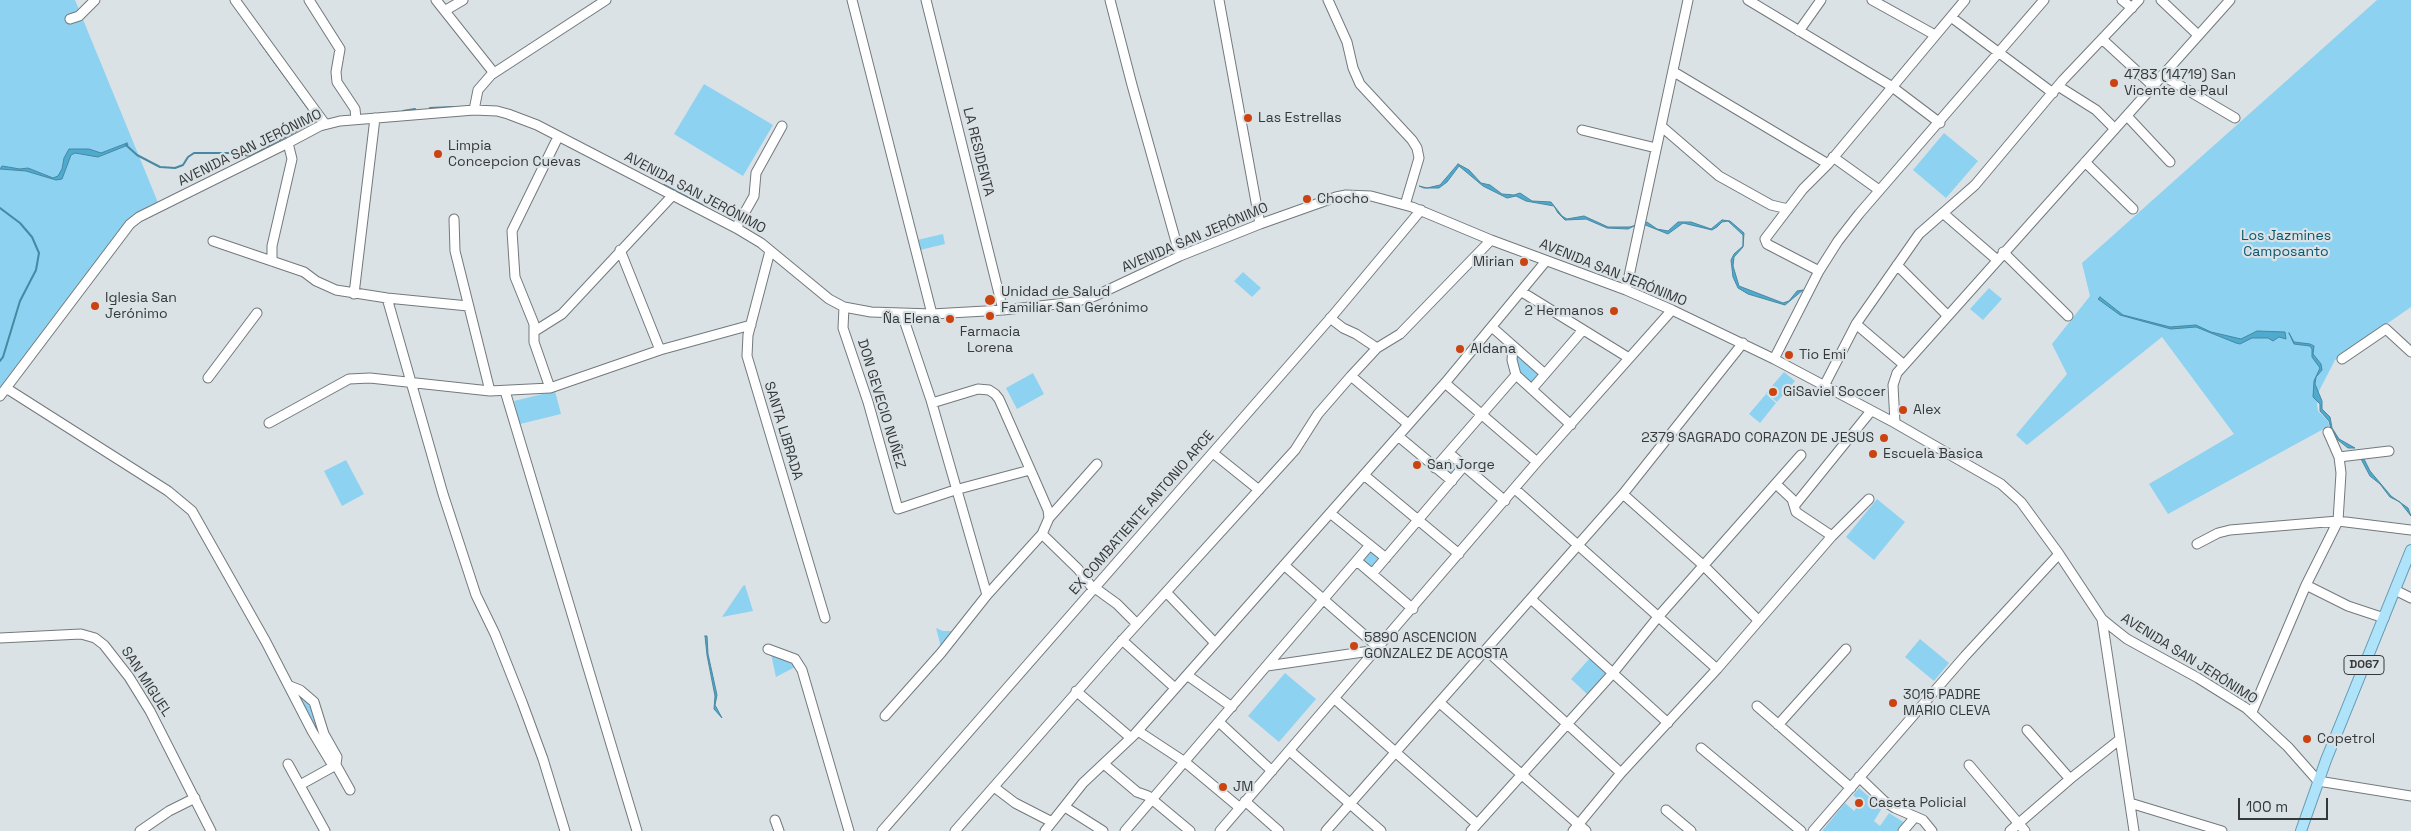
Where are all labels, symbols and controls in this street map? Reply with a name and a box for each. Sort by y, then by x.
place label: 4783 (14719) San Vicente de Paul [2124,67,2236,100]
marker: 4783 (14719) San Vicente de Paul [2108,77,2120,89]
street label: AVENIDA SAN JERÓNIMO [175,106,325,190]
street label: LA RESIDENTA [959,106,997,198]
place label: Las Estrellas [1258,110,1342,126]
marker: Las Estrellas [1242,112,1254,124]
place label: Limpia Concepcion Cuevas [448,138,581,170]
marker: Limpia Concepcion Cuevas [432,148,444,160]
street label: AVENIDA SAN JERÓNIMO [621,149,769,237]
place label: Chocho [1317,191,1369,207]
marker: Chocho [1301,193,1313,205]
street label: AVENIDA SAN JERÓNIMO [1119,199,1271,277]
park label: Los Jazmines Camposanto [2241,228,2331,260]
street label: AVENIDA SAN JERÓNIMO [1537,236,1689,310]
place label: Mirian [1473,254,1514,270]
marker: Mirian [1518,256,1530,268]
place label: Unidad de Salud Familiar San Gerónimo [1001,284,1148,316]
place label: Iglesia San Jerónimo [105,290,177,322]
marker: Unidad de Salud Familiar San Gerónimo [983,293,997,307]
marker: Iglesia San Jerónimo [89,300,101,312]
place label: 2 Hermanos [1525,303,1604,319]
marker: 2 Hermanos [1608,305,1620,317]
marker: Farmacia Lorena [984,310,996,322]
place label: Ña Elena [883,311,940,327]
marker: Ña Elena [944,313,956,325]
place label: Farmacia Lorena [960,324,1020,357]
street label: DON GEVECIO NUÑEZ [853,337,909,471]
place label: Aldana [1470,341,1516,357]
marker: Aldana [1454,343,1466,355]
place label: Tio Emi [1799,347,1846,363]
marker: Tio Emi [1783,349,1795,361]
street label: SANTA LIBRADA [760,380,806,482]
place label: GiSaviel Soccer [1783,384,1886,400]
marker: GiSaviel Soccer [1767,386,1779,398]
place label: Alex [1913,402,1941,418]
marker: Alex [1897,404,1909,416]
street label: EX COMBATIENTE ANTONIO ARCE [1066,428,1218,598]
place label: 2379 SAGRADO CORAZON DE JESUS [1641,430,1874,446]
marker: 2379 SAGRADO CORAZON DE JESUS [1878,432,1890,444]
place label: Escuela Basica [1883,446,1983,462]
marker: Escuela Basica [1867,448,1879,460]
place label: San Jorge [1427,457,1495,473]
marker: San Jorge [1411,459,1423,471]
street label: AVENIDA SAN JERÓNIMO [2118,610,2260,708]
place label: 5890 ASCENCION GONZALEZ DE ACOSTA [1364,630,1508,662]
marker: 5890 ASCENCION GONZALEZ DE ACOSTA [1348,640,1360,652]
street label: SAN MIGUEL [117,644,175,720]
road number: D067 [2344,656,2384,674]
place label: 3015 PADRE MARIO CLEVA [1903,687,1990,720]
marker: 3015 PADRE MARIO CLEVA [1887,697,1899,709]
place label: Copetrol [2317,731,2375,747]
marker: Copetrol [2301,733,2313,745]
place label: JM [1233,779,1253,795]
marker: JM [1217,781,1229,793]
scale bar [2241,788,2331,820]
place label: Caseta Policial [1869,795,1966,811]
marker: Caseta Policial [1853,797,1865,809]
text: 100 m [2246,797,2288,816]

